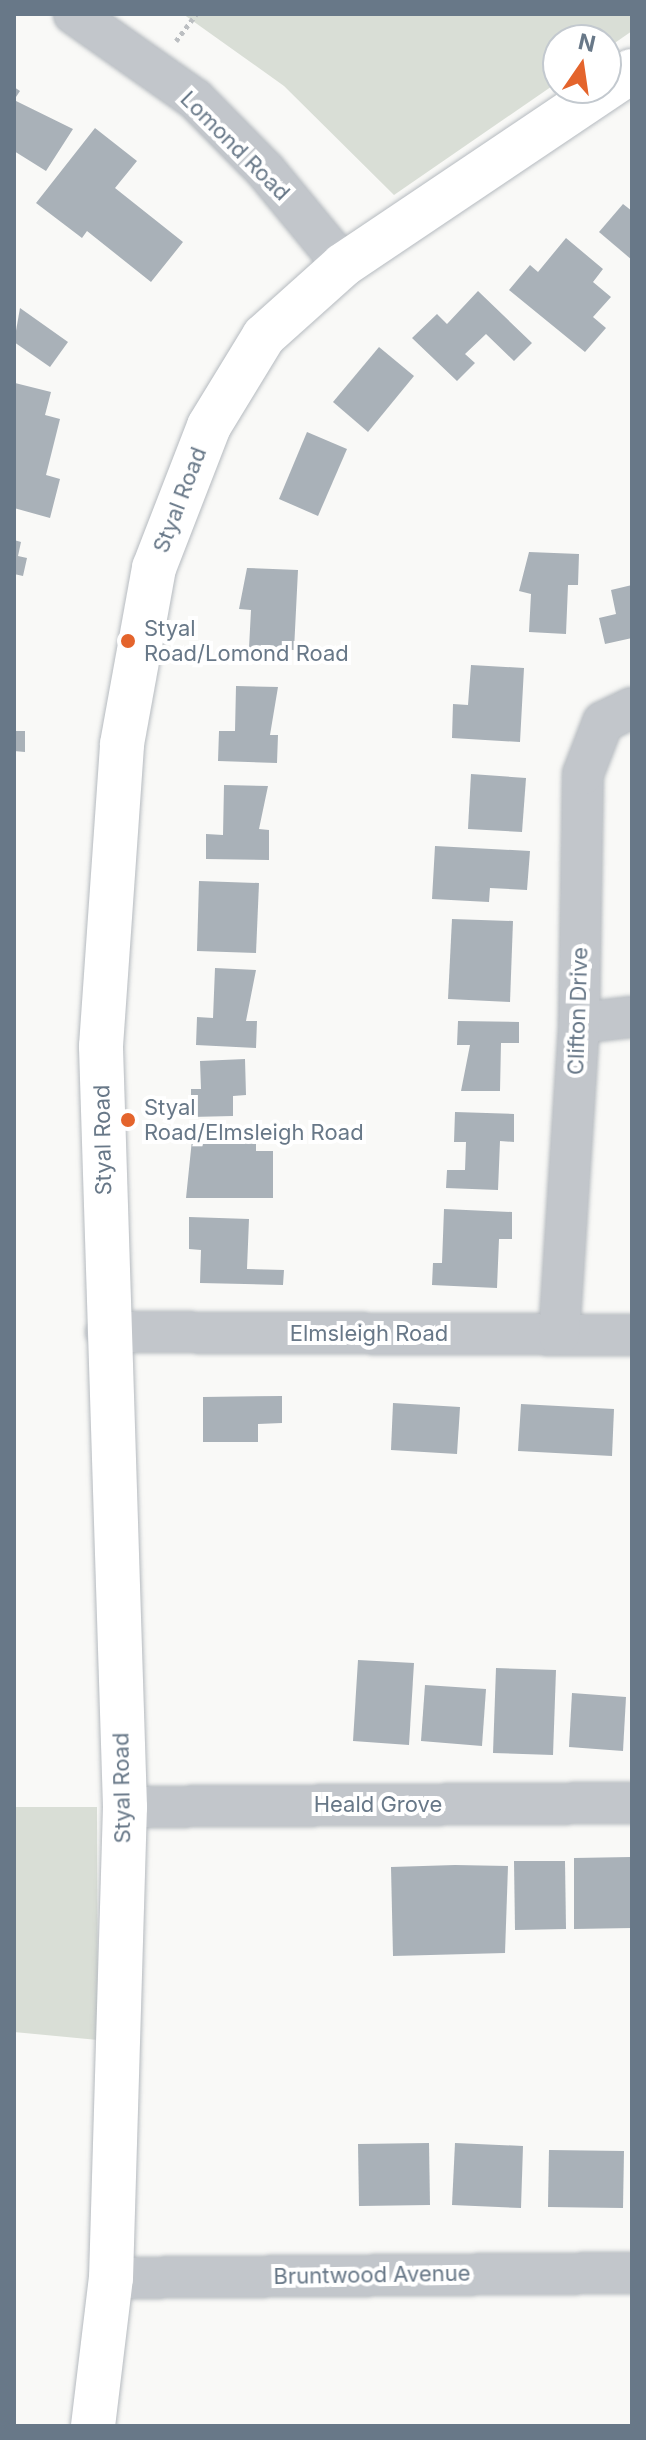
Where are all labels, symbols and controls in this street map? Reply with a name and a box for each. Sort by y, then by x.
north arrow [542,24,622,104]
text: N [576,28,598,57]
street label: Lomond Road [175,86,295,206]
street label: Styal Road [148,443,212,557]
place label: Styal Road/Lomond Road [144,615,349,666]
marker: Styal Road/Lomond Road [119,632,137,650]
street label: Clifton Drive [563,947,593,1075]
street label: Styal Road [89,1084,117,1196]
place label: Styal Road/Elmsleigh Road [144,1094,364,1146]
marker: Styal Road/Elmsleigh Road [119,1111,137,1129]
street label: Elmsleigh Road [290,1321,448,1347]
street label: Styal Road [108,1732,136,1844]
street label: Heald Grove [314,1792,442,1818]
street label: Bruntwood Avenue [273,2260,471,2290]

